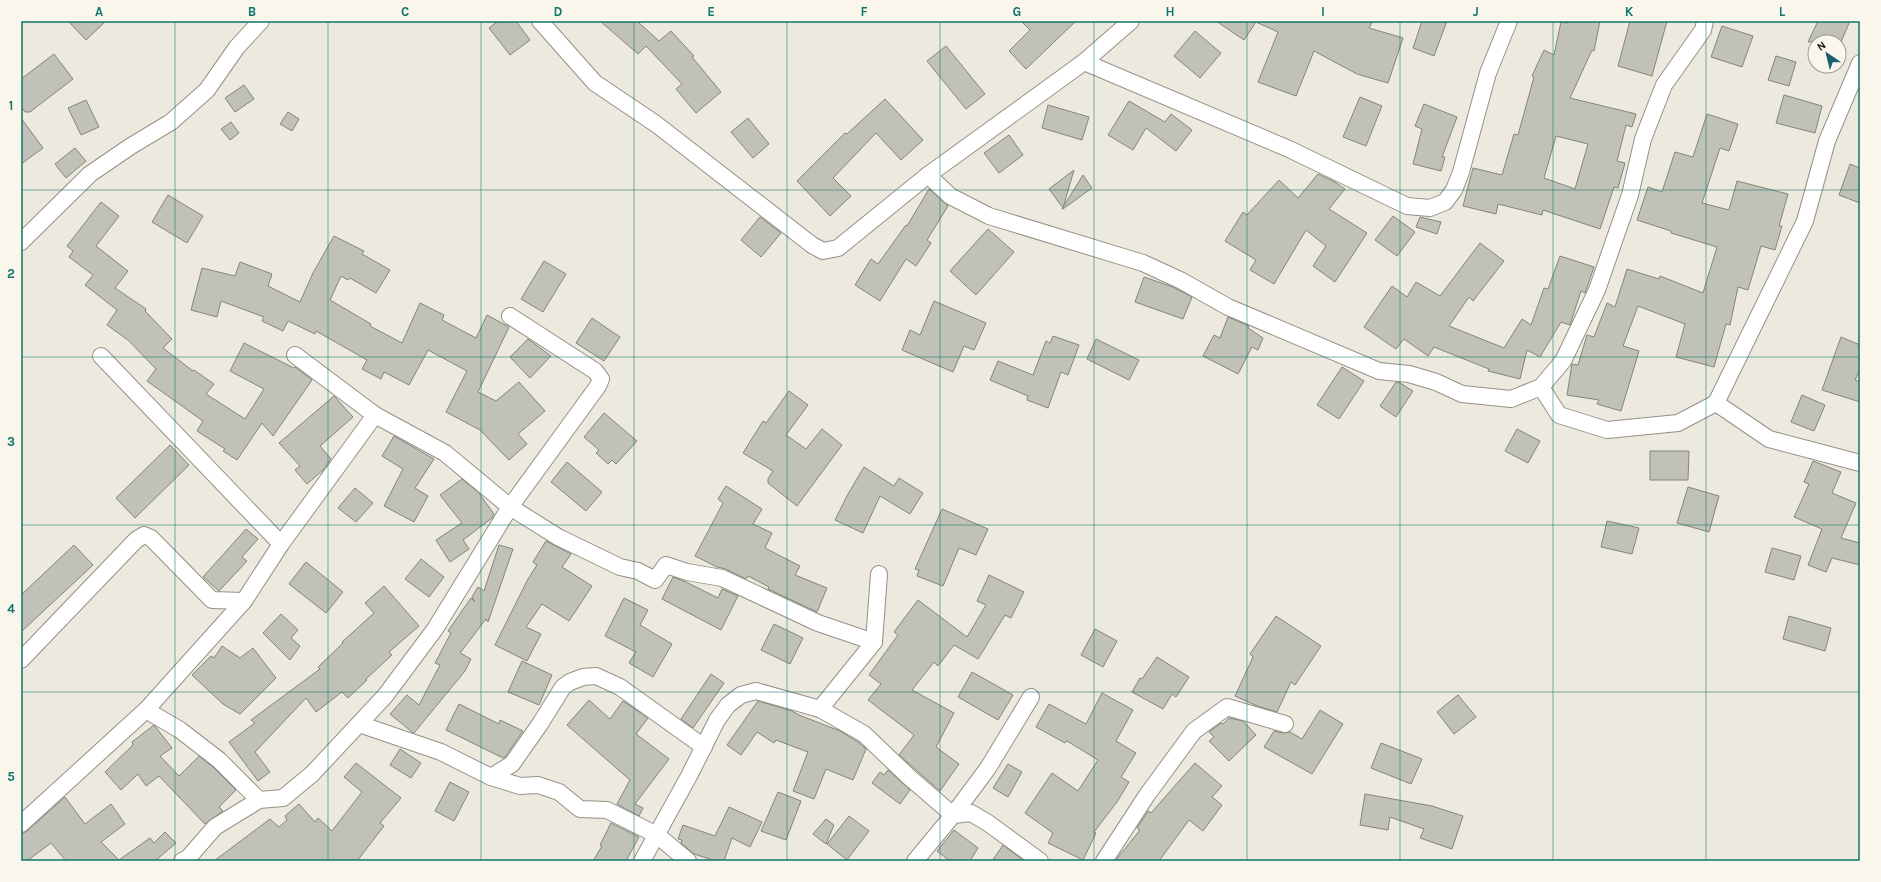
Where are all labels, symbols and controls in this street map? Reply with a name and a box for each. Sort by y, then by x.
text: A [95,4,103,19]
text: B [248,4,256,19]
text: C [401,4,409,19]
text: D [554,4,563,19]
text: E [707,4,715,19]
text: F [860,4,868,19]
text: G [1013,4,1021,19]
text: H [1165,4,1175,19]
text: I [1321,4,1325,19]
text: J [1473,4,1479,19]
text: K [1625,4,1634,19]
text: L [1779,4,1786,19]
north arrow [1807,34,1847,74]
text: N [1815,39,1829,54]
text: 1 [9,98,13,113]
text: 2 [7,266,15,281]
text: 3 [7,434,15,449]
text: 4 [7,601,15,616]
text: 5 [7,769,15,784]

